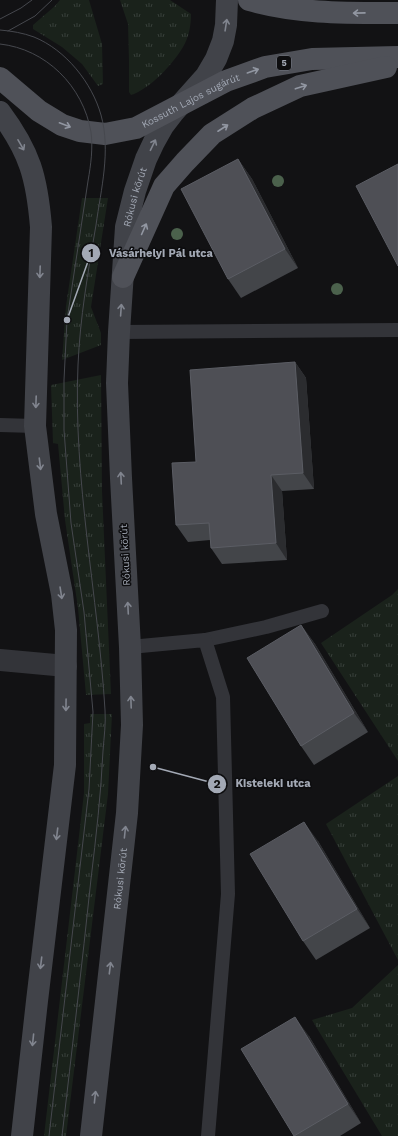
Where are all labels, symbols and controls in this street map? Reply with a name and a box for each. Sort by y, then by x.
one-way arrow [353,9,366,17]
one-way arrow [222,19,230,32]
road number: 5 [277,56,291,70]
one-way arrow [246,67,259,74]
street label: Kossuth Lajos sugárút [140,71,242,130]
one-way arrow [294,83,307,90]
one-way arrow [59,122,71,130]
one-way arrow [217,123,229,131]
one-way arrow [18,139,26,151]
one-way arrow [150,139,157,151]
street label: Rókusi körút [121,165,149,228]
one-way arrow [141,223,149,235]
callout: Vásárhelyi Pál utca [81,241,221,264]
text: 1 [88,246,94,260]
text: Vásárhelyi Pál utca [109,247,214,260]
one-way arrow [36,265,44,278]
one-way arrow [117,304,124,317]
one-way arrow [32,395,39,408]
one-way arrow [36,458,43,471]
one-way arrow [117,472,124,485]
street label: Rókusi körút [118,523,132,586]
one-way arrow [57,586,65,599]
one-way arrow [125,602,132,615]
one-way arrow [127,696,135,709]
one-way arrow [62,698,70,711]
callout: Kisteleki utca [207,772,318,795]
text: 2 [213,777,221,791]
text: Kisteleki utca [235,777,311,790]
one-way arrow [122,826,129,839]
one-way arrow [53,827,61,840]
street label: Rókusi körút [111,847,129,910]
one-way arrow [38,956,45,969]
one-way arrow [106,962,114,975]
one-way arrow [29,1033,36,1046]
one-way arrow [92,1091,99,1104]

